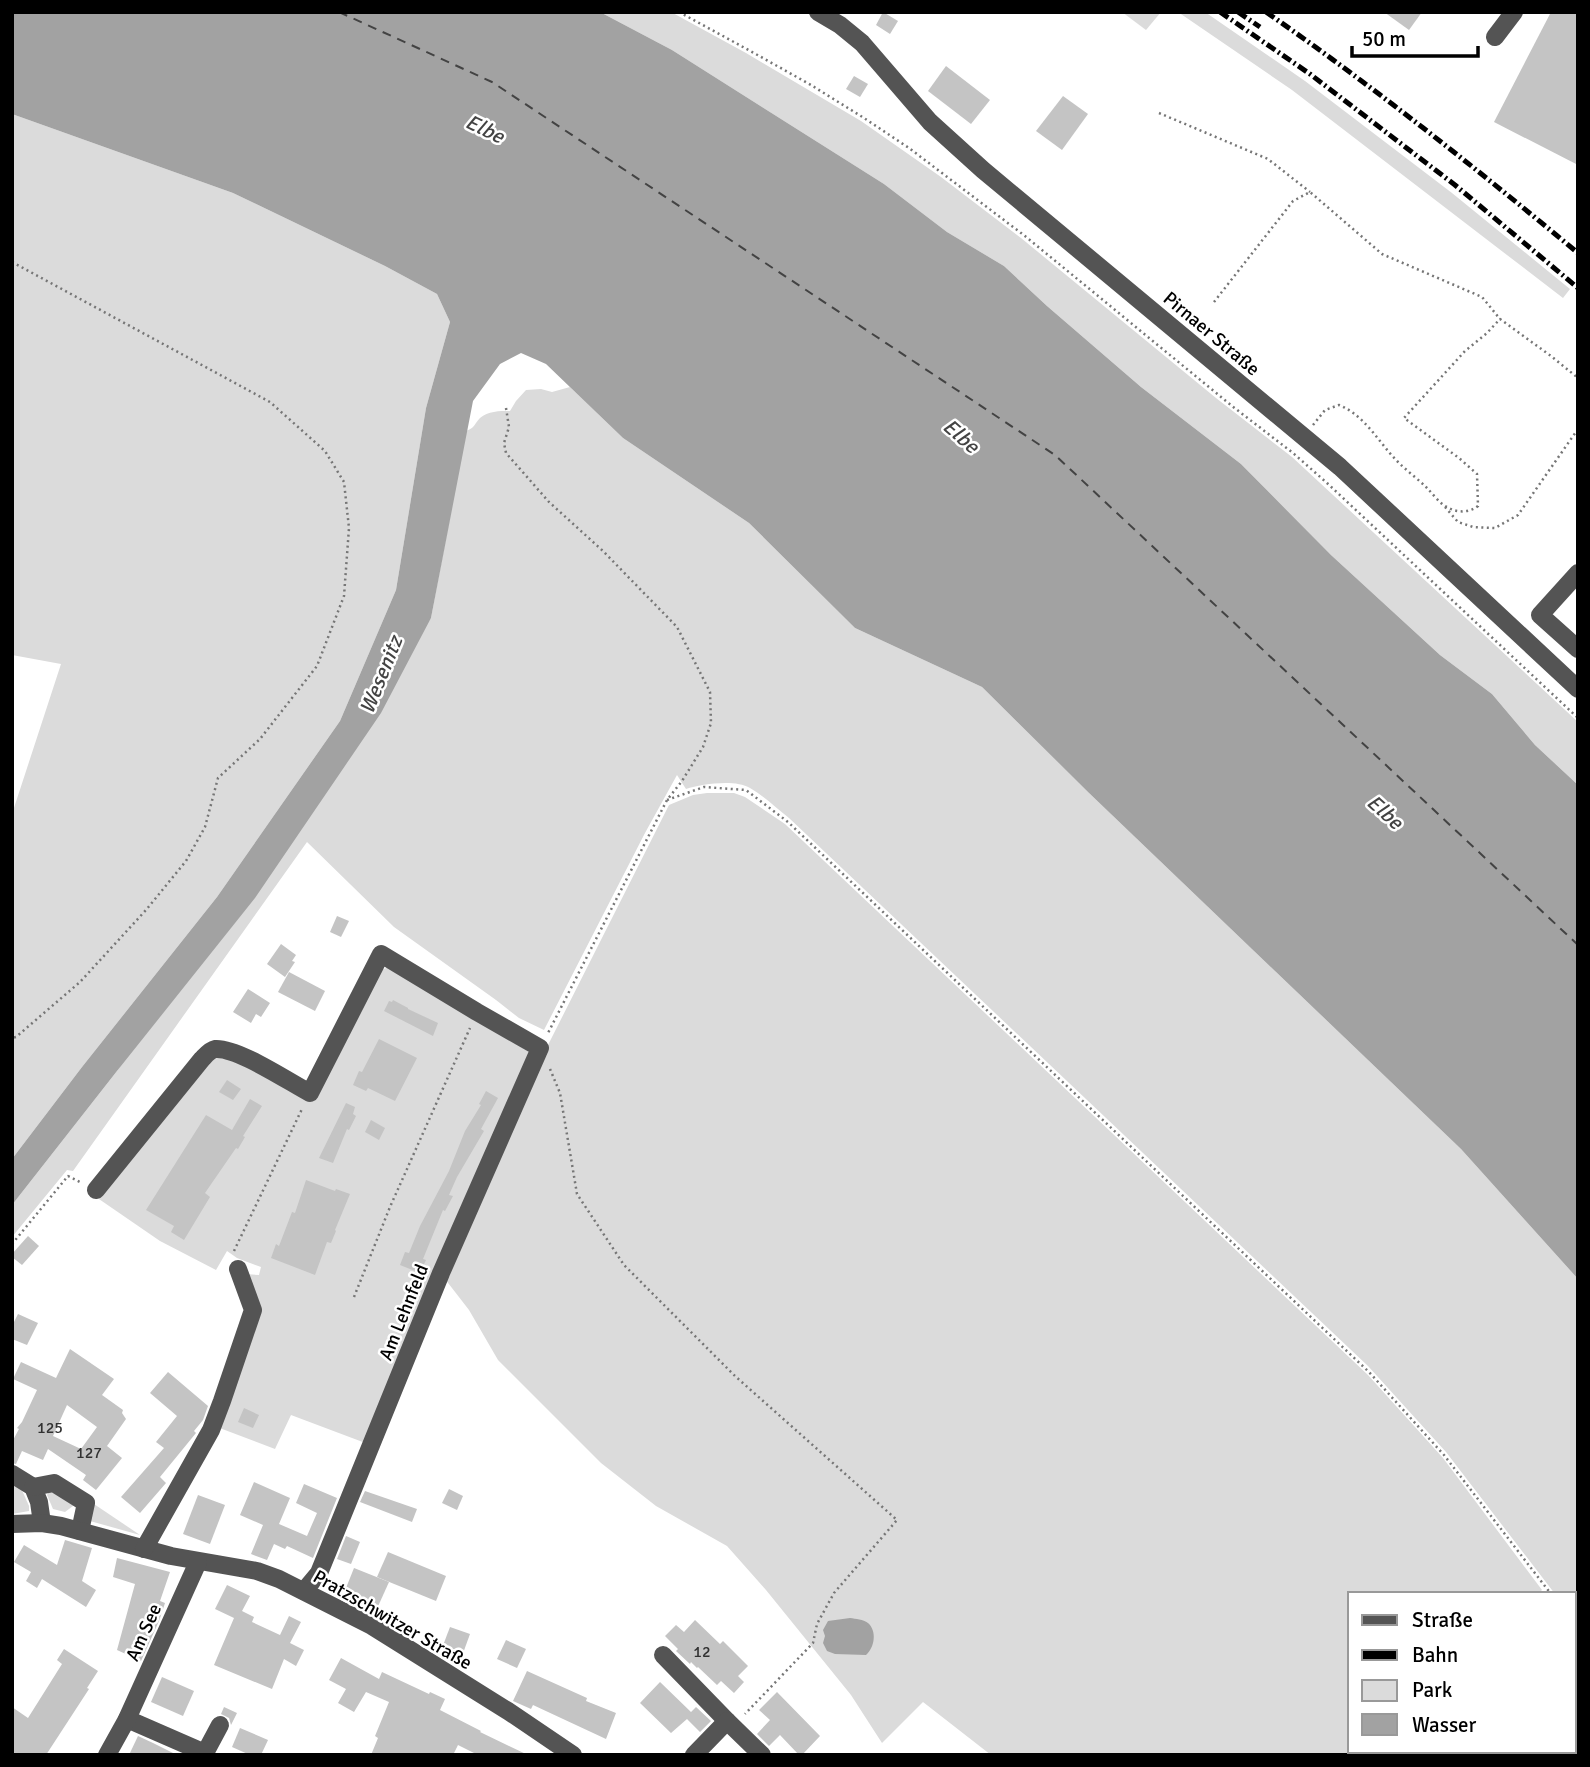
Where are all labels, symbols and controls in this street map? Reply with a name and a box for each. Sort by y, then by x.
scale bar [1352,14,1478,58]
text: 50 m [1362,26,1406,52]
water label: Elbe [461,109,510,150]
street label: Pirnaer Straße [1158,286,1265,381]
water label: Elbe [938,413,986,460]
water label: Wesenitz [354,631,409,718]
water label: Elbe [1362,789,1410,836]
street label: Am Lehnfeld [374,1261,434,1364]
house number: 125 [37,1418,63,1438]
house number: 127 [76,1443,102,1463]
street label: Pratzschwitzer Straße [309,1565,476,1675]
legend [1348,1592,1576,1753]
street label: Am See [121,1600,167,1665]
text: Straße [1412,1607,1473,1633]
house number: 12 [693,1642,711,1662]
text: Bahn [1412,1642,1458,1668]
text: Park [1412,1677,1453,1703]
text: Wasser [1412,1712,1477,1738]

